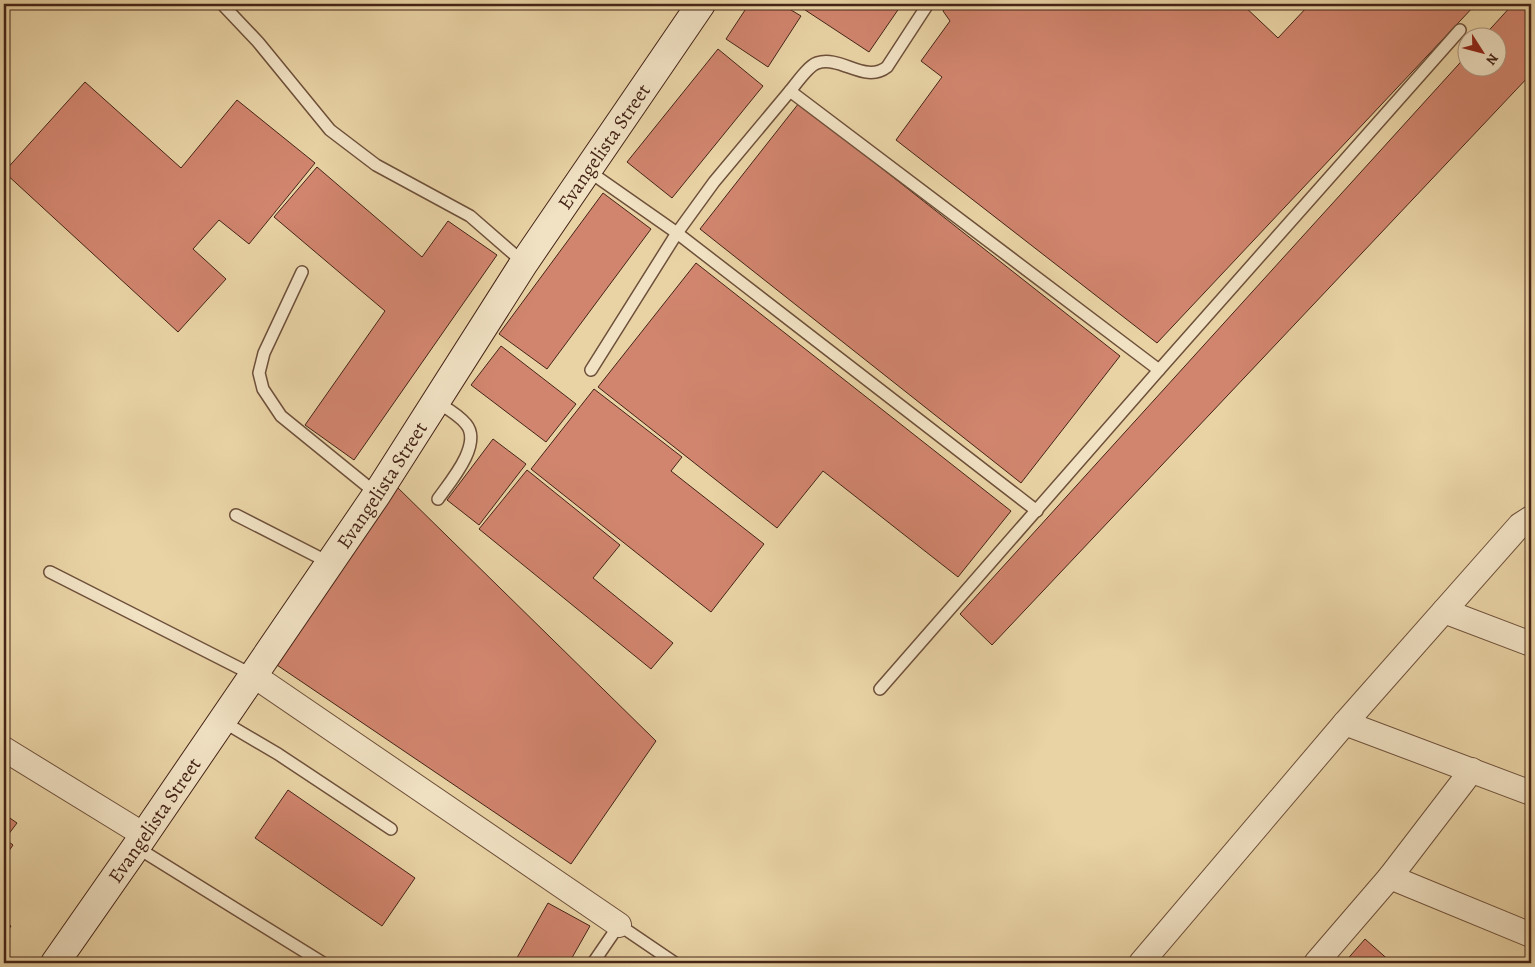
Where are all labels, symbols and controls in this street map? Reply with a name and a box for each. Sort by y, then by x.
north arrow [1458,28,1508,78]
text: N [1481,50,1503,69]
street label: Evangelista Street [551,78,657,215]
street label: Evangelista Street [330,416,433,554]
street label: Evangelista Street [102,752,207,888]

